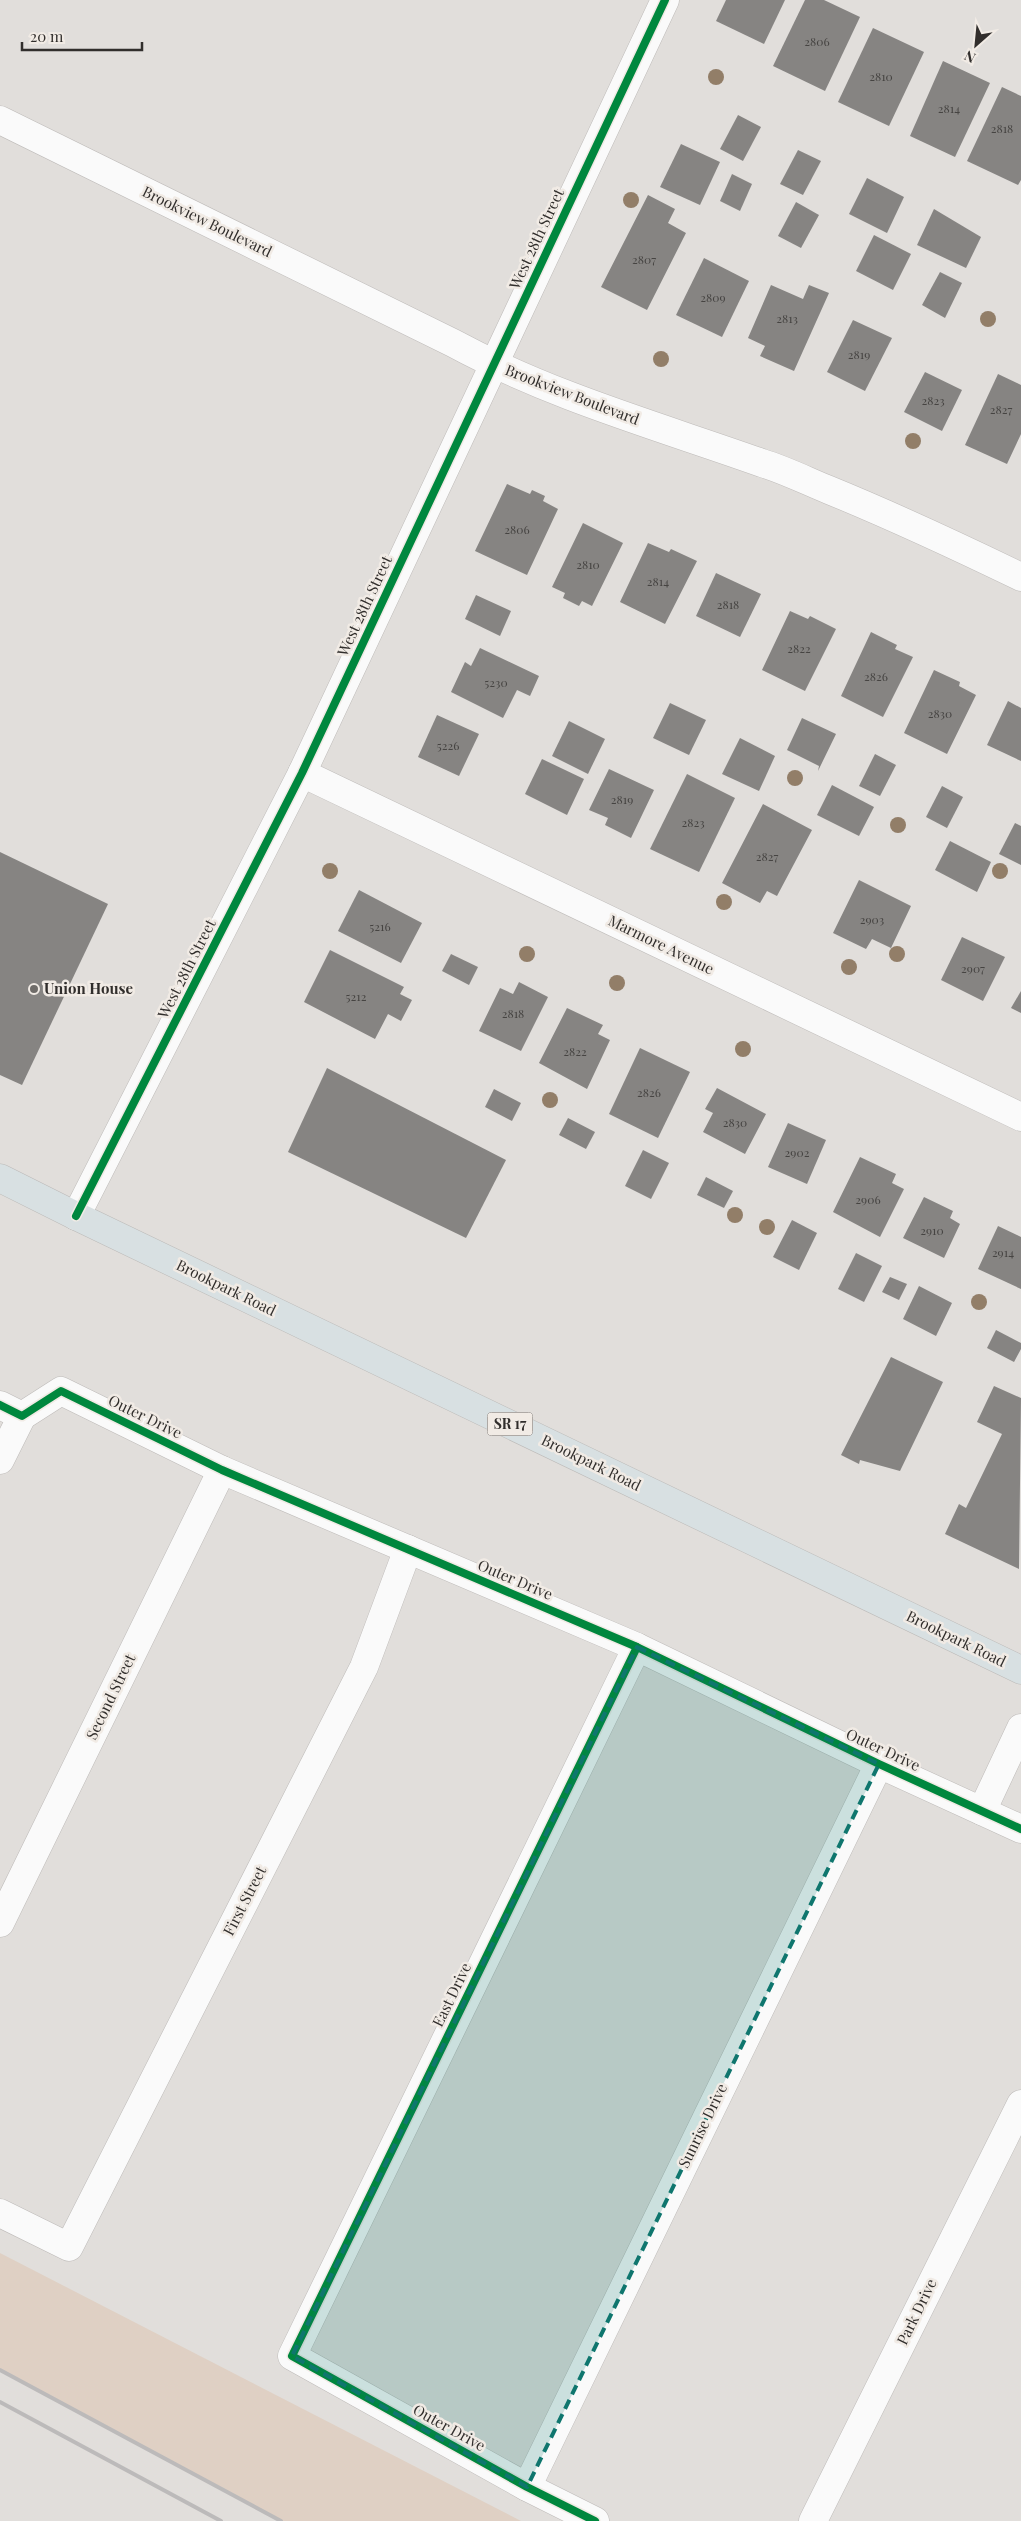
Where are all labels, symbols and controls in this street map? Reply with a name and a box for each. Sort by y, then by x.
scale bar [22,20,142,52]
north arrow [951,20,1001,70]
text: 20 m [30,26,64,46]
house number: 2806 [804,33,830,49]
text: N [961,46,979,68]
house number: 2810 [869,68,893,84]
house number: 2814 [938,100,960,116]
house number: 2818 [991,120,1013,136]
street label: Brookview Boulevard [139,181,276,261]
street label: West 28th Street [504,184,568,293]
house number: 2807 [632,251,656,267]
house number: 2809 [700,289,726,305]
house number: 2813 [776,310,798,326]
house number: 2819 [848,346,870,362]
street label: Brookview Boulevard [502,359,643,429]
house number: 2823 [921,392,945,408]
house number: 2827 [990,401,1012,417]
house number: 2806 [504,521,530,537]
street label: West 28th Street [332,551,396,660]
house number: 2810 [576,556,600,572]
house number: 2814 [647,573,669,589]
house number: 2818 [717,596,739,612]
house number: 2822 [787,640,811,656]
house number: 2826 [864,668,888,684]
house number: 5230 [484,674,508,690]
house number: 2830 [928,705,952,721]
house number: 5226 [437,737,459,753]
house number: 2819 [611,791,633,807]
house number: 2823 [681,814,705,830]
house number: 2827 [756,848,778,864]
street label: Marmore Avenue [605,910,718,978]
house number: 2903 [860,911,884,927]
street label: West 28th Street [152,915,220,1022]
house number: 5216 [369,918,391,934]
house number: 2907 [961,960,985,976]
place label: Union House [44,978,133,998]
marker: Union House [28,983,40,995]
house number: 5212 [346,988,367,1004]
house number: 2818 [502,1005,524,1021]
house number: 2822 [563,1043,587,1059]
house number: 2826 [637,1084,661,1100]
house number: 2830 [723,1114,747,1130]
house number: 2902 [785,1144,810,1160]
house number: 2906 [855,1191,881,1207]
house number: 2910 [920,1222,944,1238]
house number: 2914 [992,1244,1014,1260]
street label: Brookpark Road [173,1254,280,1320]
street label: Outer Drive [105,1390,186,1443]
road number: SR 17 [488,1412,532,1436]
street label: Brookpark Road [538,1429,645,1495]
street label: Outer Drive [475,1554,556,1604]
street label: Brookpark Road [903,1605,1010,1671]
street label: Second Street [81,1650,140,1743]
street label: Outer Drive [843,1723,924,1775]
street label: First Street [218,1862,270,1939]
street label: East Drive [427,1959,475,2030]
street label: Sunrise Drive [673,2080,731,2171]
street label: Park Drive [892,2275,941,2348]
street label: Outer Drive [410,2399,489,2455]

